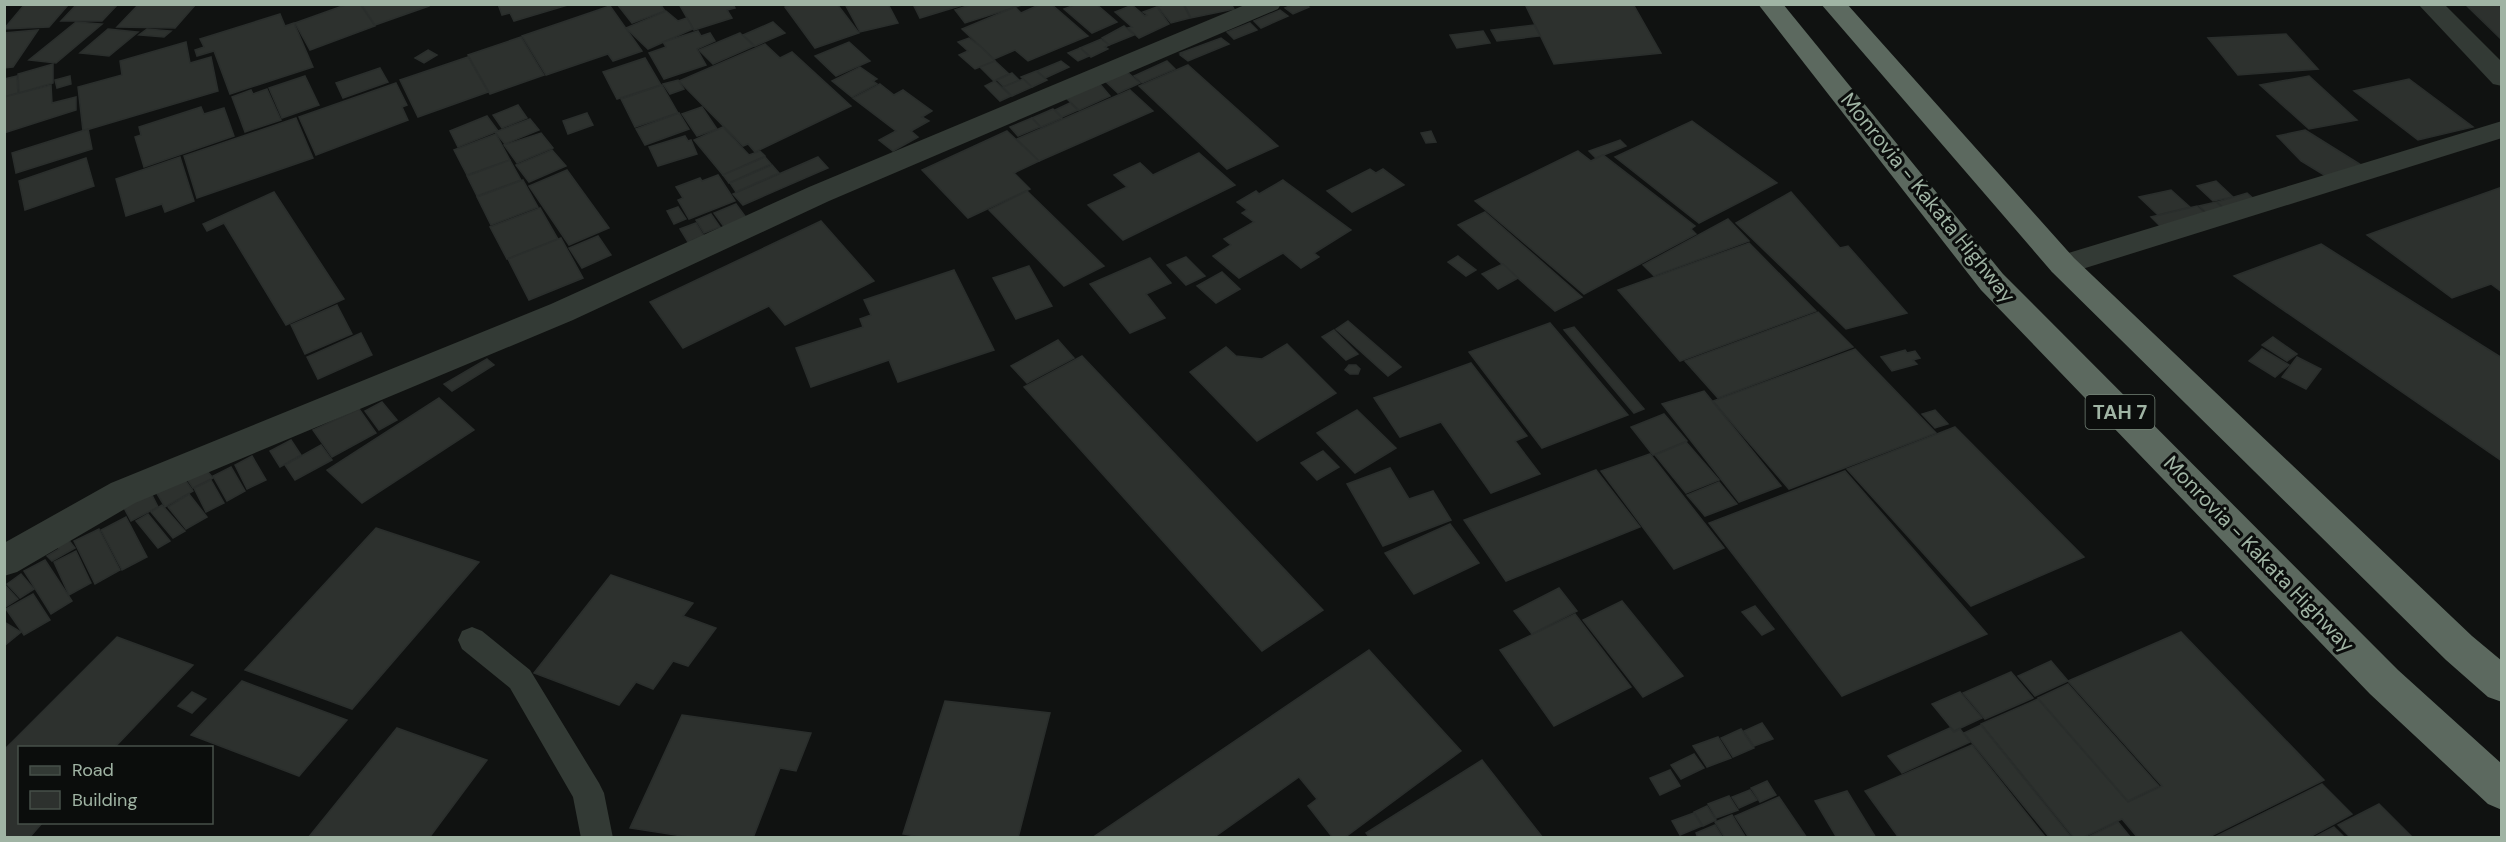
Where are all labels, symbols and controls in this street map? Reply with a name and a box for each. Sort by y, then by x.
street label: Monrovia - Kakata Highway [1834,87,2022,309]
road number: TAH 7 [2086,395,2154,429]
street label: Monrovia - Kakata Highway [2158,450,2361,659]
legend [18,746,213,824]
text: Road [72,758,114,782]
text: Building [72,788,137,812]

